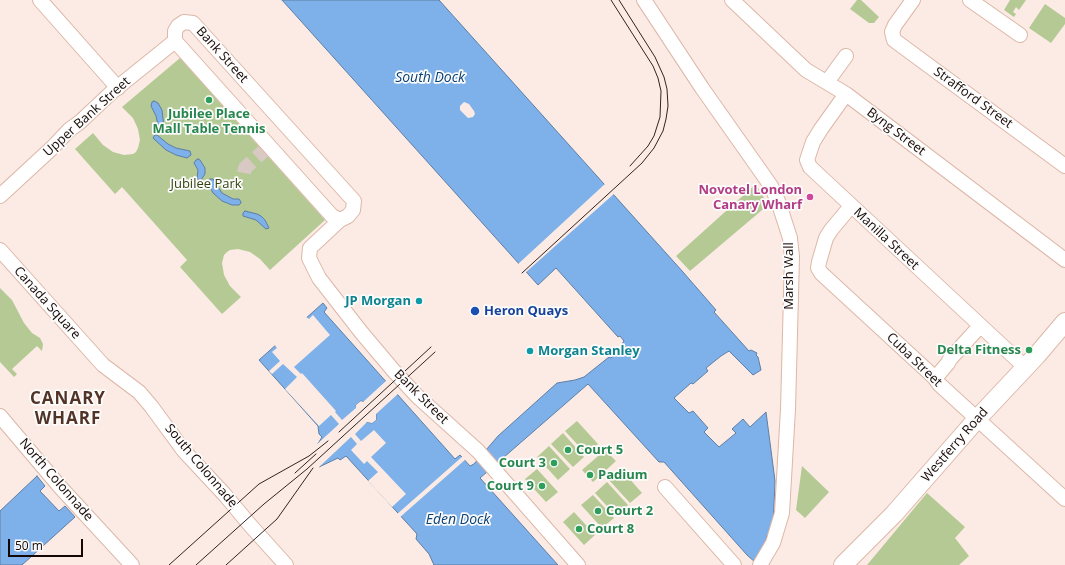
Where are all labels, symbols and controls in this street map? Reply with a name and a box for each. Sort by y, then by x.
street label: Bank Street [193,24,251,86]
street label: Strafford Street [930,64,1016,132]
water label: South Dock [395,70,465,86]
street label: Upper Bank Street [40,74,134,160]
marker: Jubilee Place Mall Table Tennis [204,95,214,105]
street label: Byng Street [864,105,928,159]
place label: Jubilee Place Mall Table Tennis [153,106,265,137]
park label: Jubilee Park [170,176,242,192]
place label: Novotel London Canary Wharf [699,182,802,213]
marker: Novotel London Canary Wharf [805,192,815,202]
street label: Manilla Street [850,205,922,273]
street label: Marsh Wall [781,242,797,310]
street label: Canada Square [10,264,84,342]
place label: JP Morgan [345,293,411,309]
marker: JP Morgan [414,296,424,306]
place label: Heron Quays [484,303,568,319]
marker: Heron Quays [469,305,481,317]
street label: Cuba Street [883,330,945,390]
place label: Delta Fitness [937,342,1021,358]
place label: Morgan Stanley [538,343,640,359]
marker: Delta Fitness [1024,345,1034,355]
marker: Morgan Stanley [525,346,535,356]
street label: Bank Street [391,367,451,427]
district label: CANARY WHARF [30,389,106,429]
street label: Westferry Road [918,405,992,485]
street label: South Colonnade [161,421,241,511]
street label: North Colonnade [16,435,96,525]
place label: Court 5 [576,442,623,458]
marker: Court 5 [563,445,573,455]
place label: Court 3 [499,455,546,471]
marker: Court 3 [549,458,559,468]
place label: Padium [598,467,648,483]
marker: Padium [585,470,595,480]
place label: Court 9 [487,478,534,494]
marker: Court 9 [537,481,547,491]
place label: Court 2 [606,503,653,519]
marker: Court 2 [593,506,603,516]
water label: Eden Dock [426,512,490,528]
place label: Court 8 [587,521,634,537]
marker: Court 8 [574,524,584,534]
scale bar [10,531,85,557]
text: 50 m [15,537,43,554]

